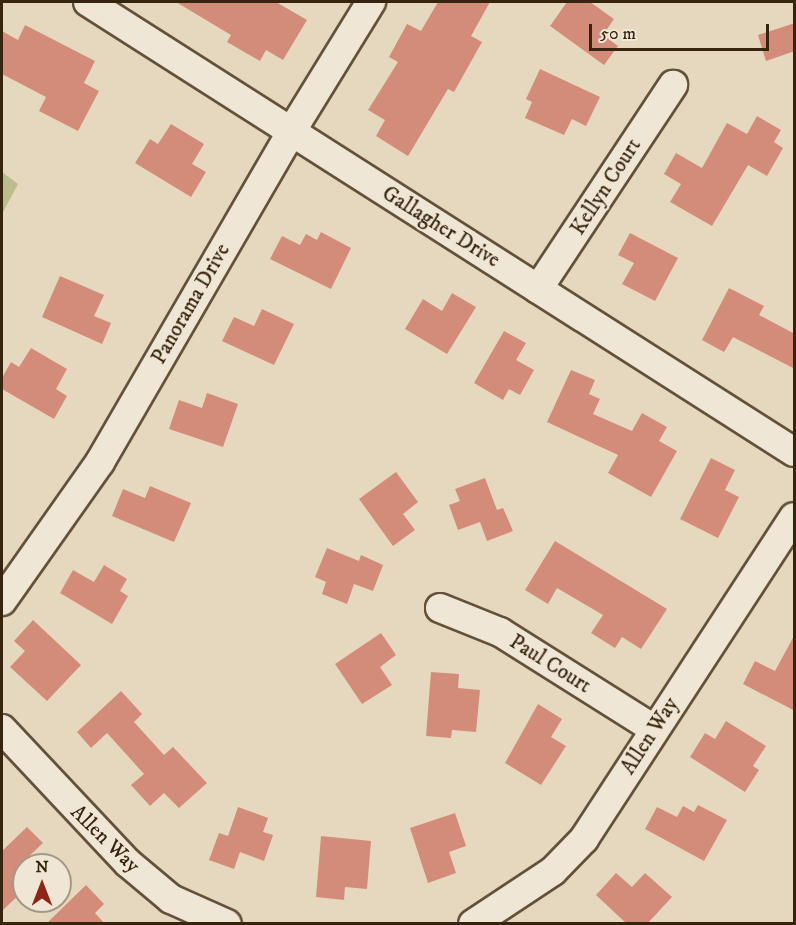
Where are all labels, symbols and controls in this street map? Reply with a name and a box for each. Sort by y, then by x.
scale bar [592,12,772,50]
text: 50 m [600,23,636,45]
street label: Kellyn Court [566,134,646,240]
street label: Gallagher Drive [377,181,505,273]
street label: Panorama Drive [146,239,236,369]
street label: Paul Court [505,629,595,699]
street label: Allen Way [616,693,684,779]
street label: Allen Way [65,800,145,878]
north arrow [12,853,72,913]
text: N [35,857,49,877]

